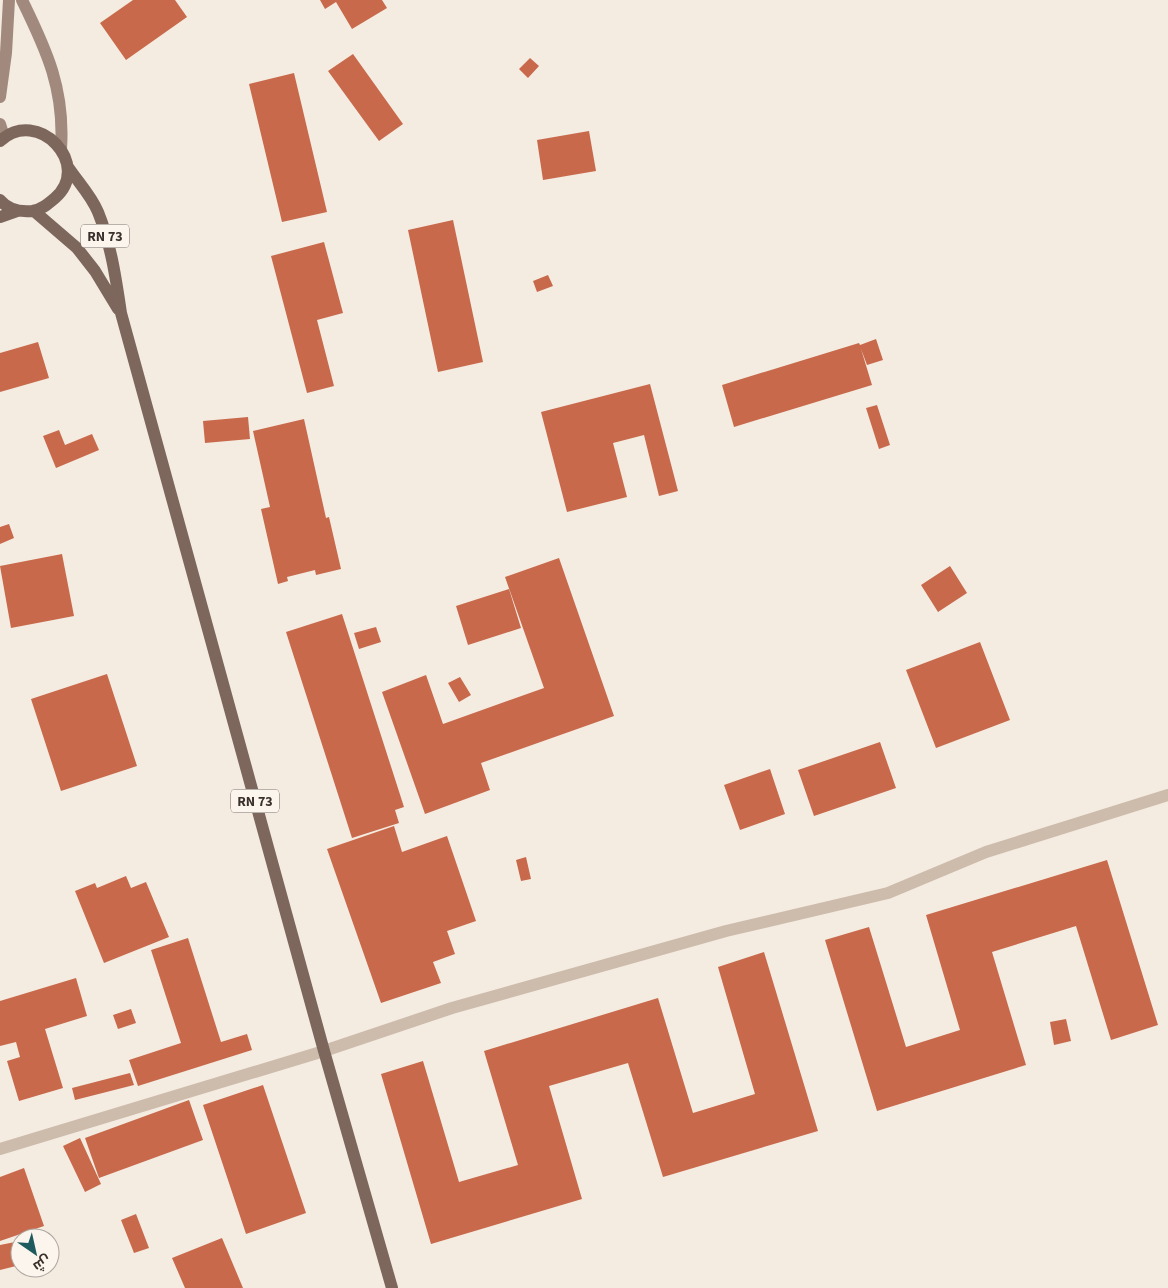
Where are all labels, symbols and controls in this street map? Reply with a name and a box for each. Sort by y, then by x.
road number: RN 73 [81,225,129,248]
road number: RN 73 [231,789,279,812]
north arrow [10,1228,60,1278]
text: ش [29,1250,55,1276]

